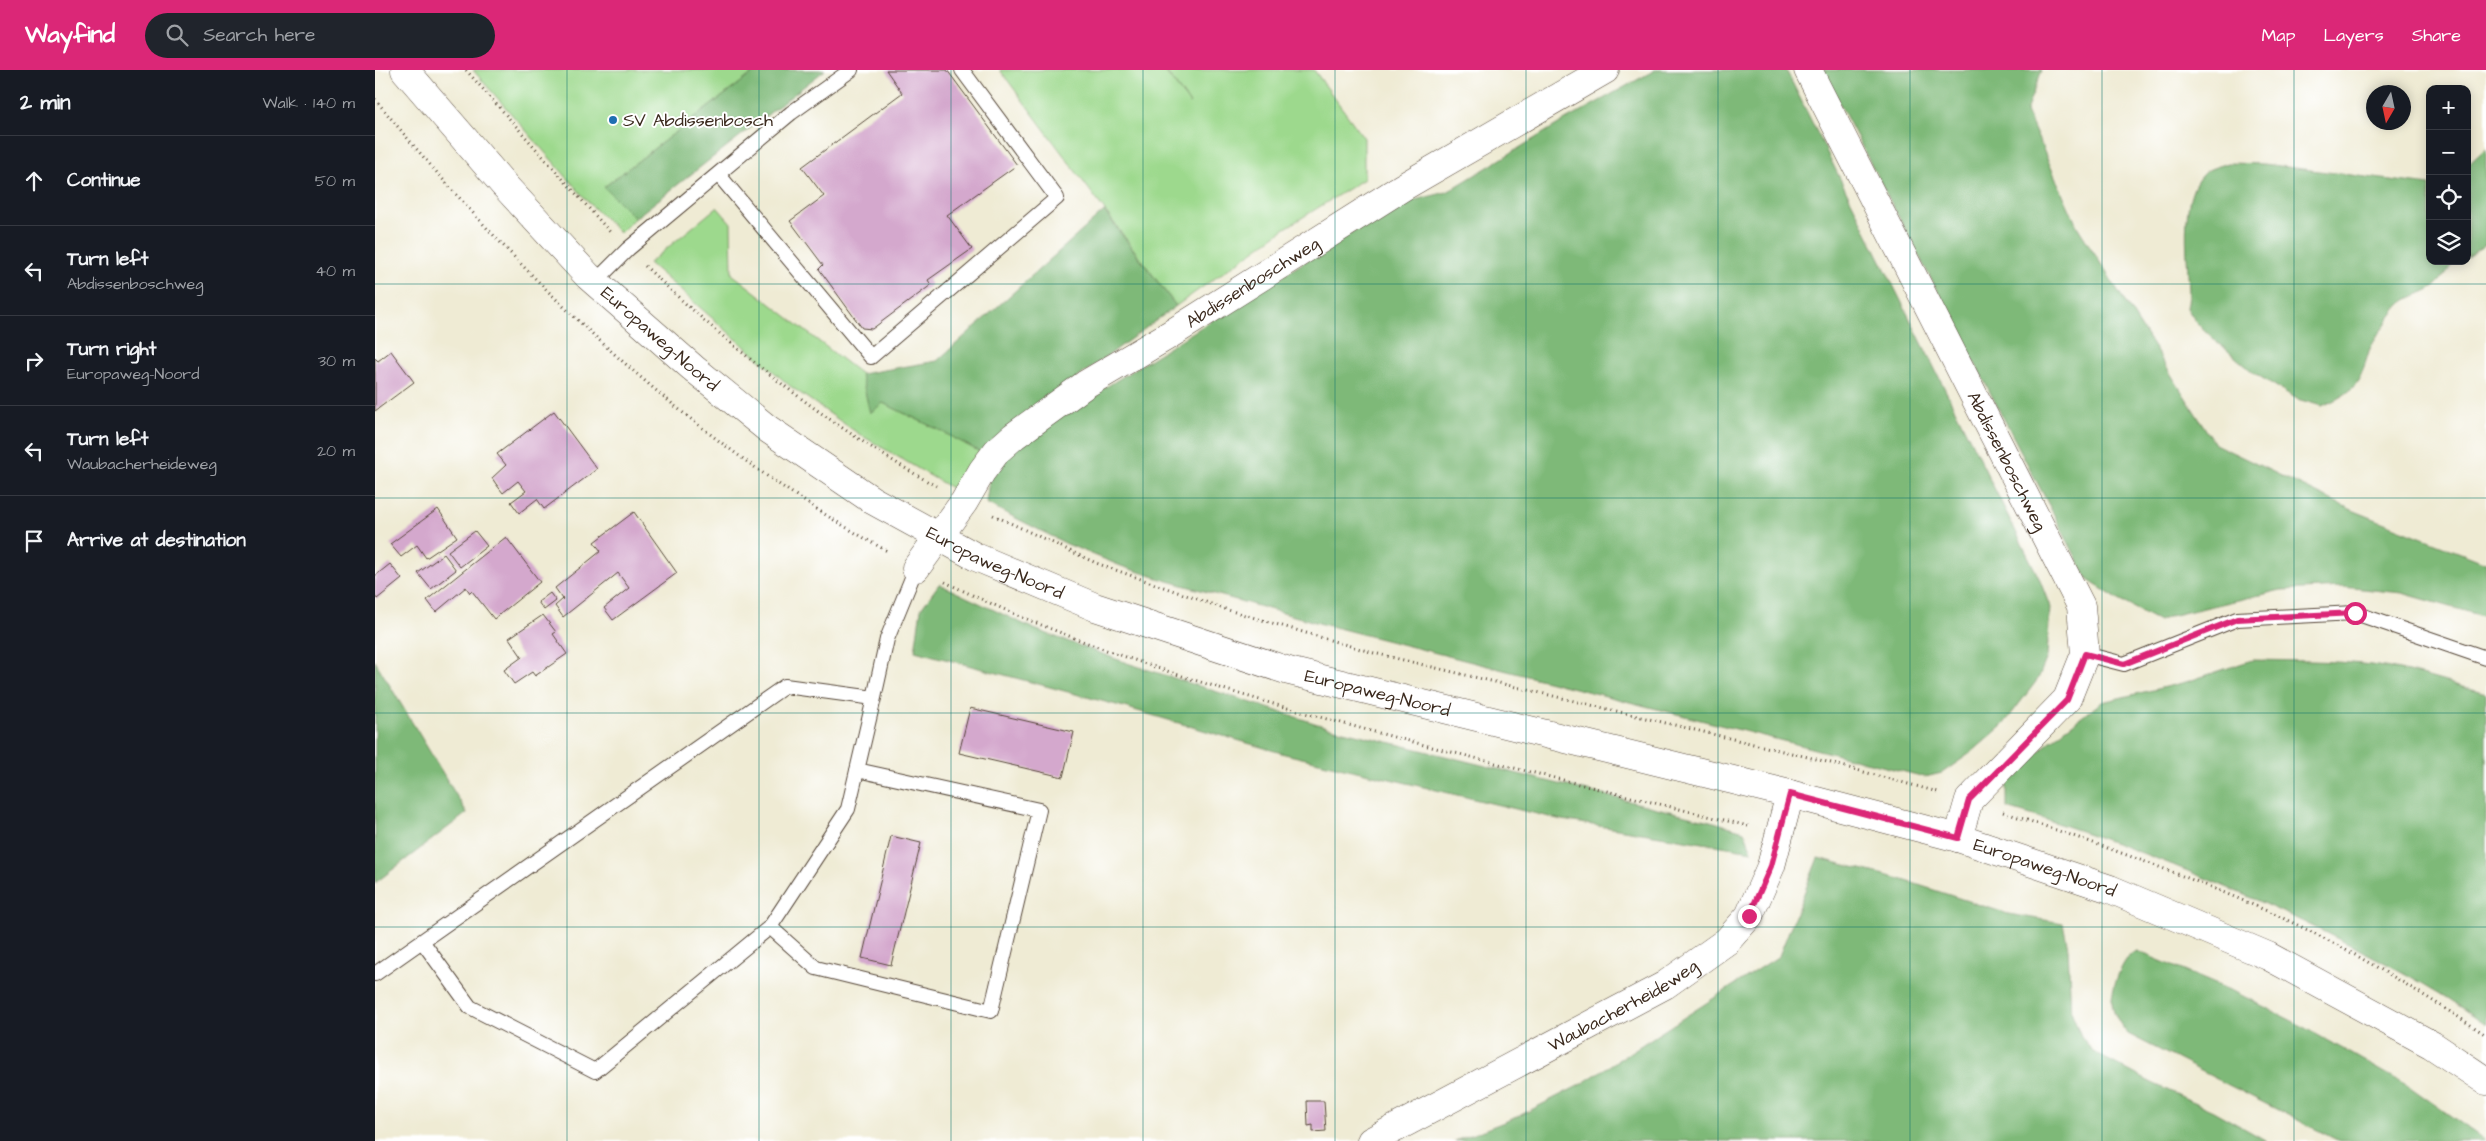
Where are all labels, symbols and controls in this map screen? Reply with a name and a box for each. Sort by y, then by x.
search box [145,13,495,58]
text: Wayfind [25,18,115,52]
icon: search [163,21,191,49]
text: Search here [203,22,315,49]
text: Map [2261,23,2295,48]
text: Layers [2323,23,2384,48]
text: Share [2412,23,2461,48]
north arrow [2366,85,2411,130]
map controls [2426,85,2471,265]
button: + [2426,85,2471,130]
text: 2 min [20,88,70,117]
text: Walk · 140 m [263,92,355,114]
place label: SV Abdissenbosch [623,108,773,133]
marker: SV Abdissenbosch [607,114,619,126]
button: − [2426,130,2471,175]
icon: ahead [20,167,48,195]
text: Continue [67,167,141,194]
text: 50 m [315,170,355,192]
button: locate [2426,175,2471,220]
button: layers [2426,220,2471,265]
street label: Abdissenboschweg [1181,231,1325,334]
text: Turn left [67,246,148,273]
icon: left [20,257,48,285]
text: 40 m [315,260,355,282]
text: Abdissenboschweg [67,273,203,295]
street label: Europaweg-Noord [595,281,724,397]
text: Turn right [67,336,156,363]
icon: right [20,347,48,375]
text: 30 m [318,350,355,372]
text: Europaweg-Noord [67,363,199,385]
street label: Abdissenboschweg [1961,387,2053,536]
text: Turn left [67,426,148,453]
icon: left [20,437,48,465]
text: 20 m [317,440,355,462]
text: Waubacherheideweg [67,453,217,475]
street label: Europaweg-Noord [922,520,1067,605]
icon: arrive [20,527,48,555]
text: Arrive at destination [67,527,246,554]
route start [2344,602,2367,625]
street label: Europaweg-Noord [1302,663,1453,723]
street label: Europaweg-Noord [1970,832,2120,903]
route end [1738,905,1761,928]
street label: Waubacherheideweg [1544,954,1704,1058]

